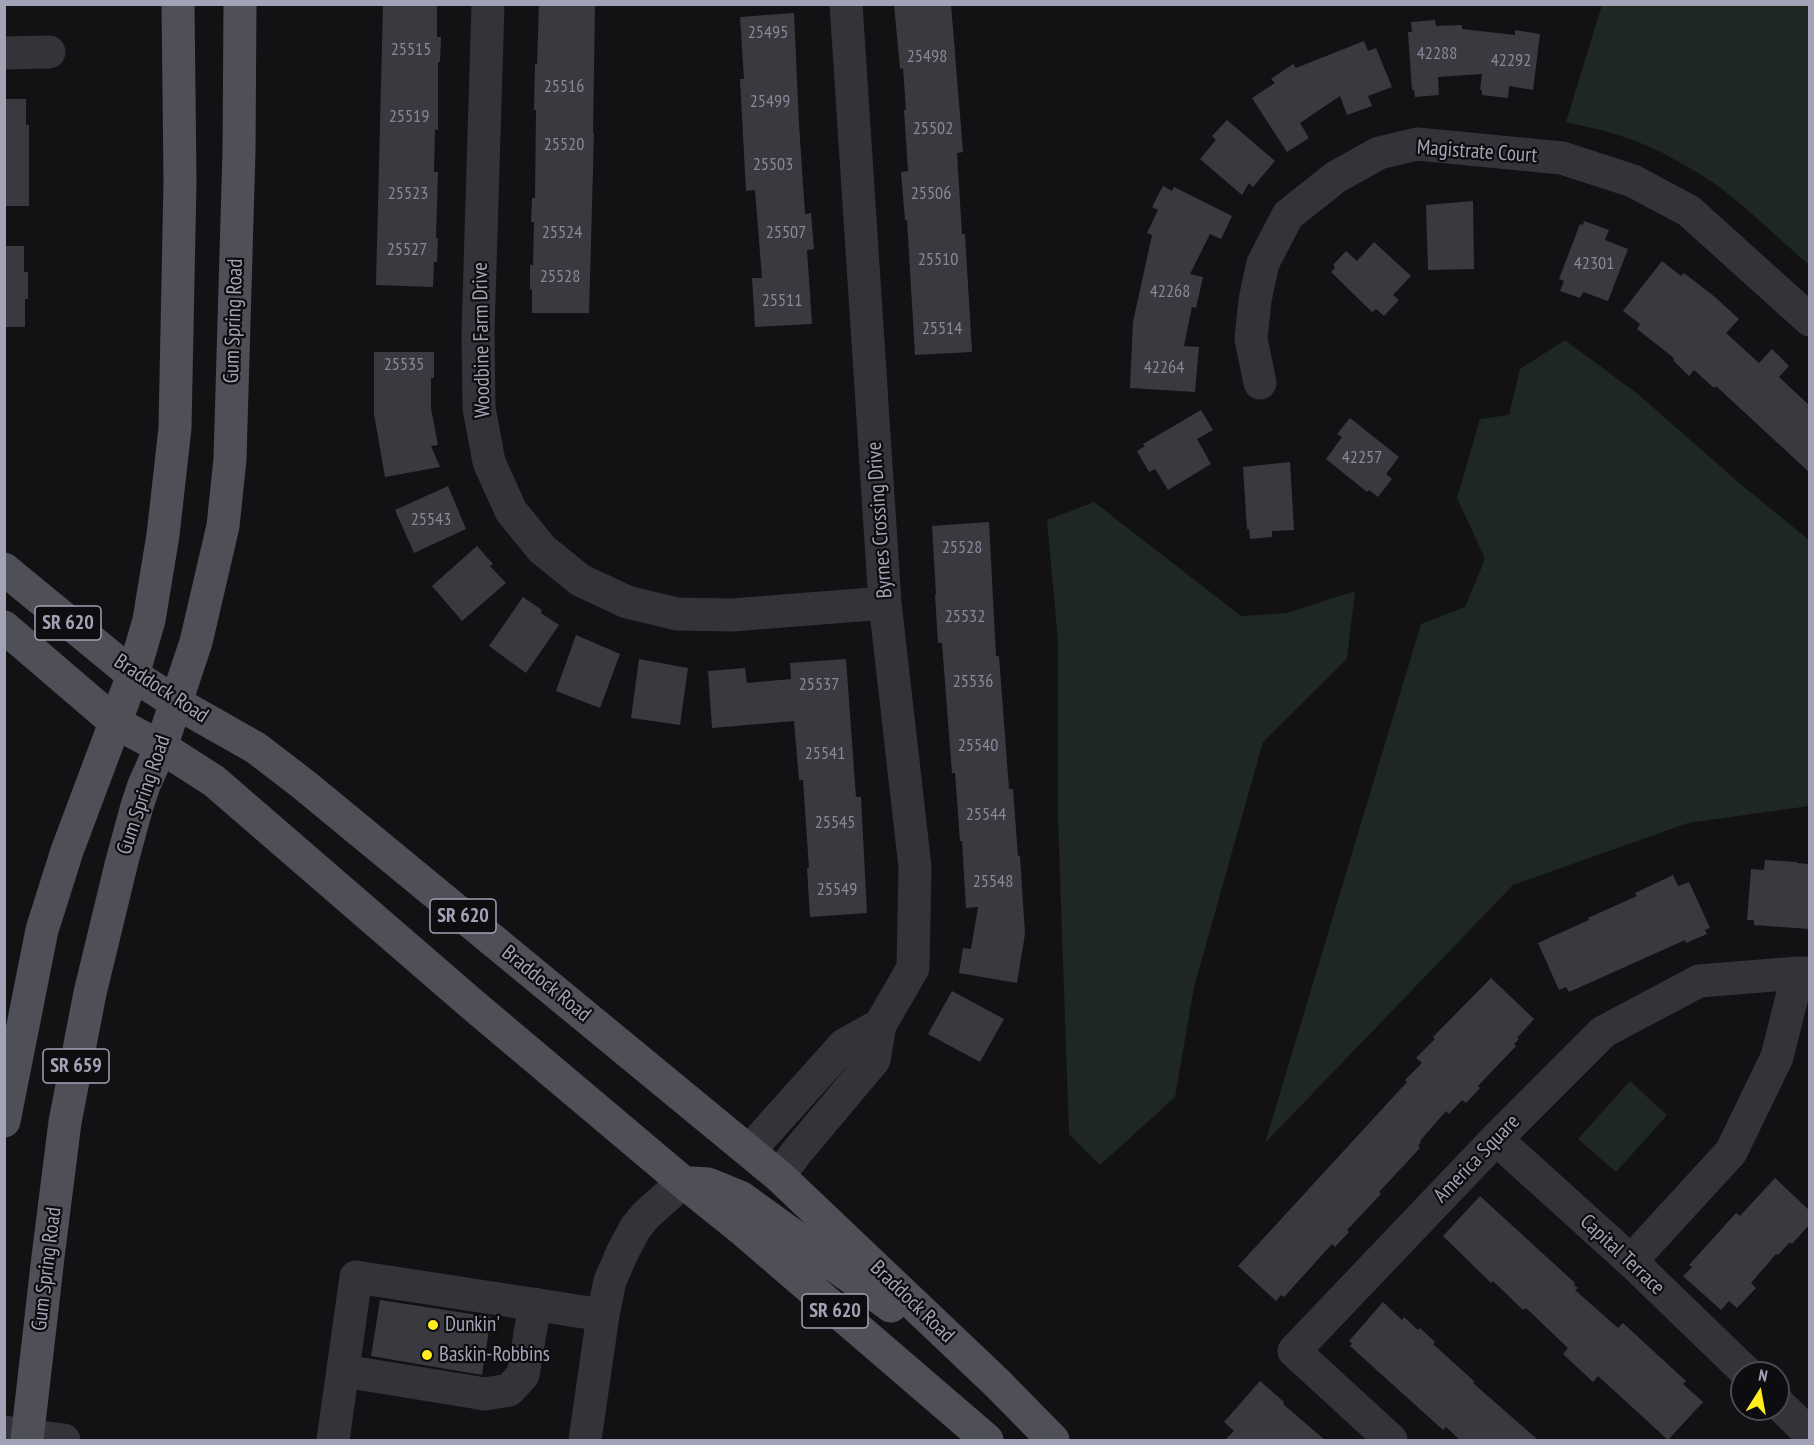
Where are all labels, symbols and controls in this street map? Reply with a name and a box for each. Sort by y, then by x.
house number: 25495 [748,22,788,44]
house number: 25515 [391,39,431,61]
house number: 42288 [1417,43,1457,65]
house number: 25498 [907,46,947,68]
house number: 42292 [1491,50,1531,72]
house number: 25516 [544,76,584,98]
house number: 25499 [750,91,790,113]
house number: 25519 [389,106,429,128]
house number: 25502 [913,118,953,140]
house number: 25520 [544,134,584,156]
street label: Magistrate Court [1416,135,1538,169]
house number: 25503 [753,154,793,176]
house number: 25523 [388,183,428,205]
house number: 25506 [911,183,951,205]
house number: 25524 [542,222,582,244]
house number: 25507 [766,222,806,244]
house number: 25527 [387,239,427,261]
house number: 25510 [918,249,958,271]
house number: 42301 [1574,253,1614,275]
street label: Gum Spring Road [219,258,249,384]
street label: Woodbine Farm Drive [468,262,496,418]
house number: 25528 [540,266,580,288]
house number: 42268 [1150,281,1190,303]
house number: 25511 [762,290,802,312]
house number: 25514 [922,318,962,340]
house number: 25535 [384,354,424,376]
house number: 42264 [1144,357,1184,379]
street label: Byrnes Crossing Drive [862,441,898,599]
house number: 42257 [1342,447,1382,469]
house number: 25543 [411,509,451,531]
house number: 25528 [942,537,982,559]
road number: SR 620 [35,606,101,640]
house number: 25532 [945,606,985,628]
street label: Braddock Road [109,649,213,729]
house number: 25536 [953,671,993,693]
house number: 25537 [799,674,839,696]
street label: Gum Spring Road [112,732,176,858]
house number: 25540 [958,735,998,757]
house number: 25541 [805,743,845,765]
house number: 25544 [966,804,1006,826]
house number: 25545 [815,812,855,834]
house number: 25548 [973,871,1013,893]
house number: 25549 [817,879,857,901]
road number: SR 620 [430,899,496,933]
street label: Braddock Road [496,940,596,1028]
road number: SR 659 [43,1049,109,1083]
street label: America Square [1429,1110,1525,1208]
street label: Gum Spring Road [27,1206,67,1332]
street label: Capital Terrace [1574,1209,1670,1301]
street label: Braddock Road [865,1256,959,1348]
road number: SR 620 [802,1294,868,1328]
place label: Dunkin' [445,1312,500,1338]
marker: Dunkin' [426,1318,440,1332]
place label: Baskin-Robbins [439,1342,550,1368]
marker: Baskin-Robbins [420,1348,434,1362]
north arrow [1730,1361,1790,1421]
text: N [1757,1365,1769,1386]

